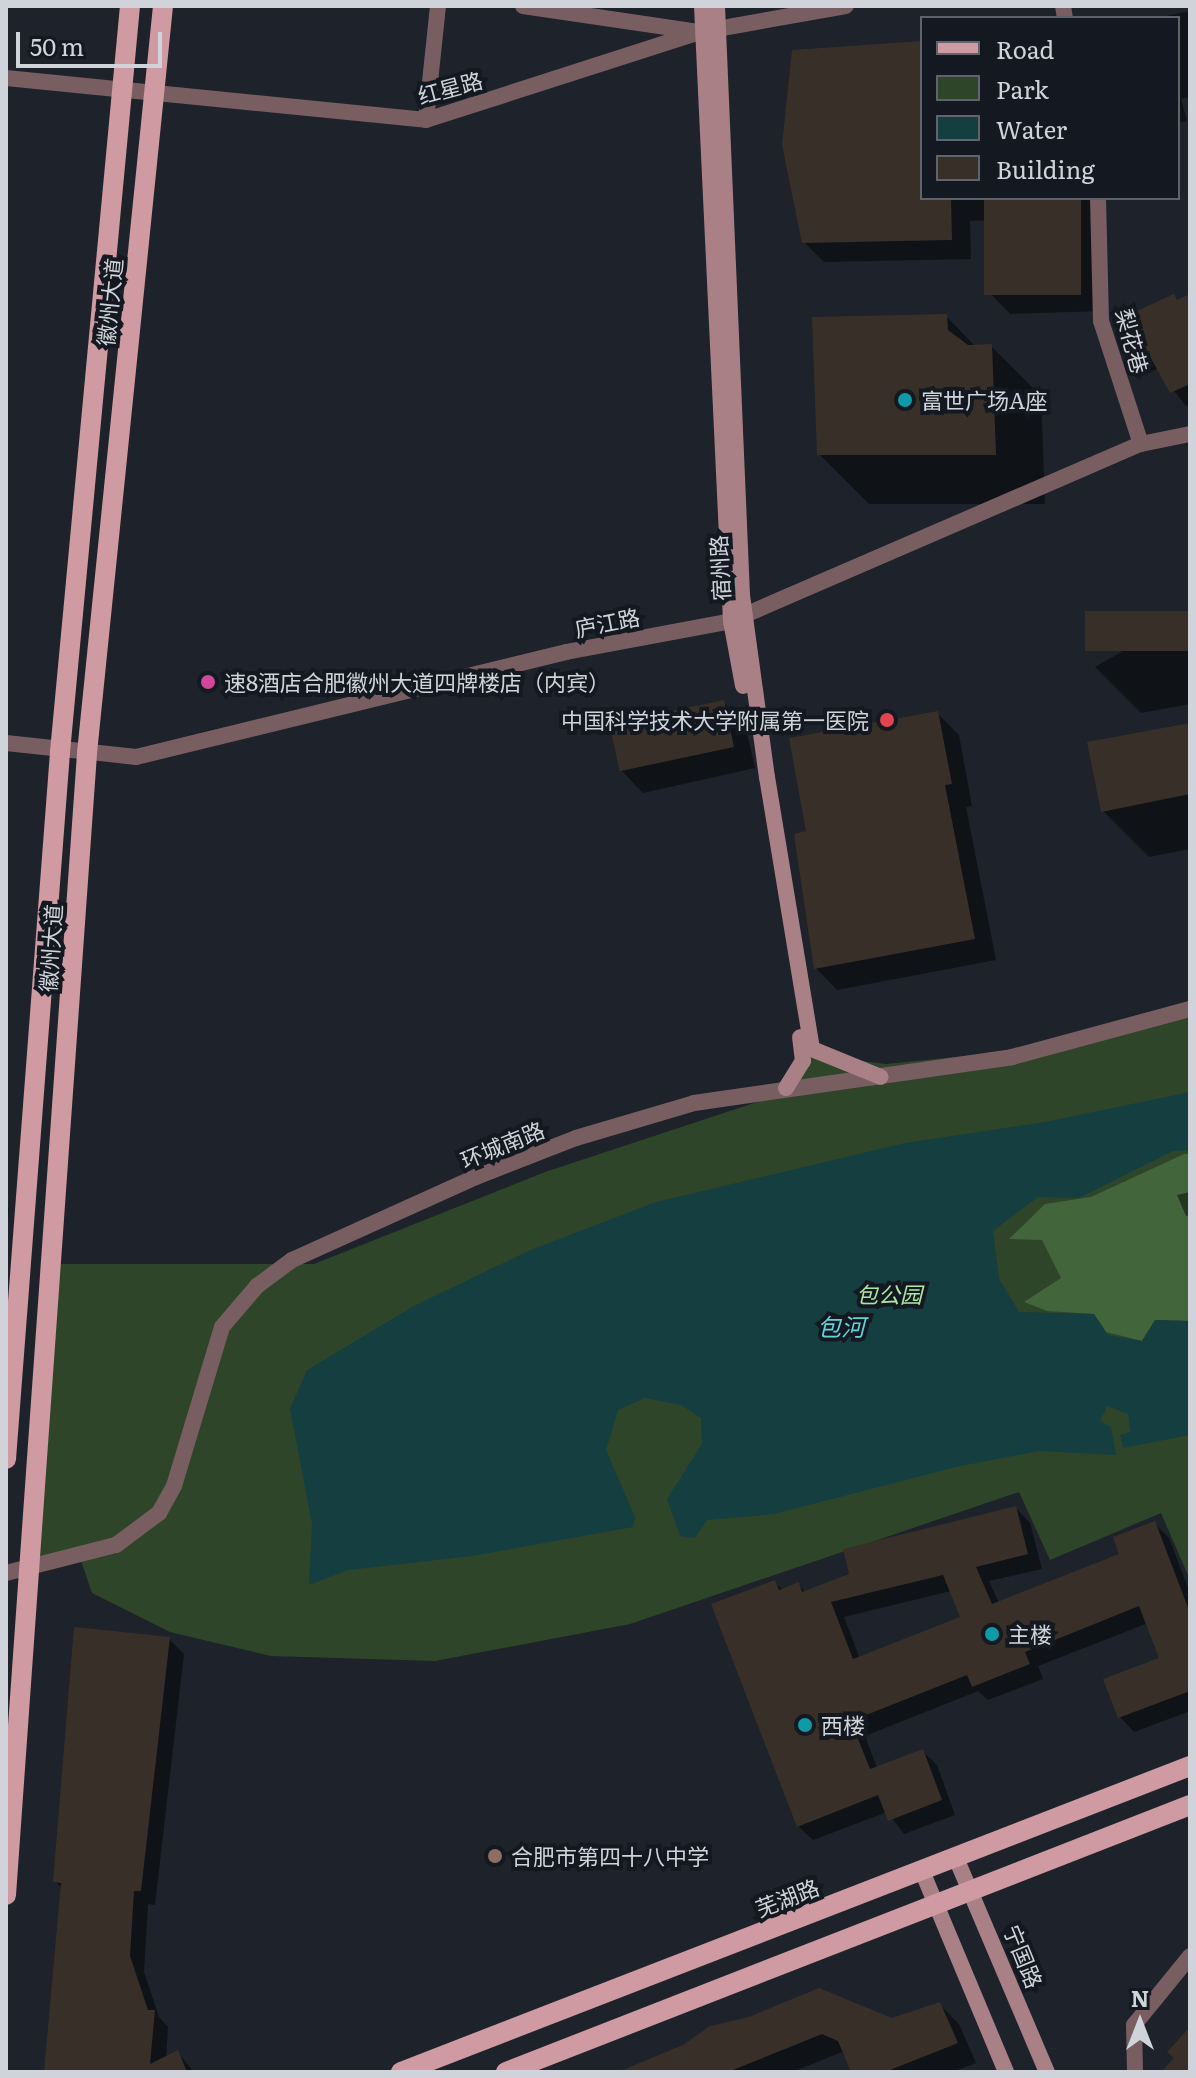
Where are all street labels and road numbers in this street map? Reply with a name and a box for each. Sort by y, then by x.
street label: 红星路 [415,66,485,108]
street label: 徽州大道 [91,257,127,347]
street label: 梨花巷 [1112,306,1154,376]
street label: 宿州路 [704,534,734,602]
street label: 庐江路 [572,603,642,641]
street label: 徽州大道 [34,903,66,993]
street label: 环城南路 [456,1115,548,1173]
street label: 芜湖路 [751,1873,823,1921]
street label: 宁国路 [999,1920,1049,1992]

